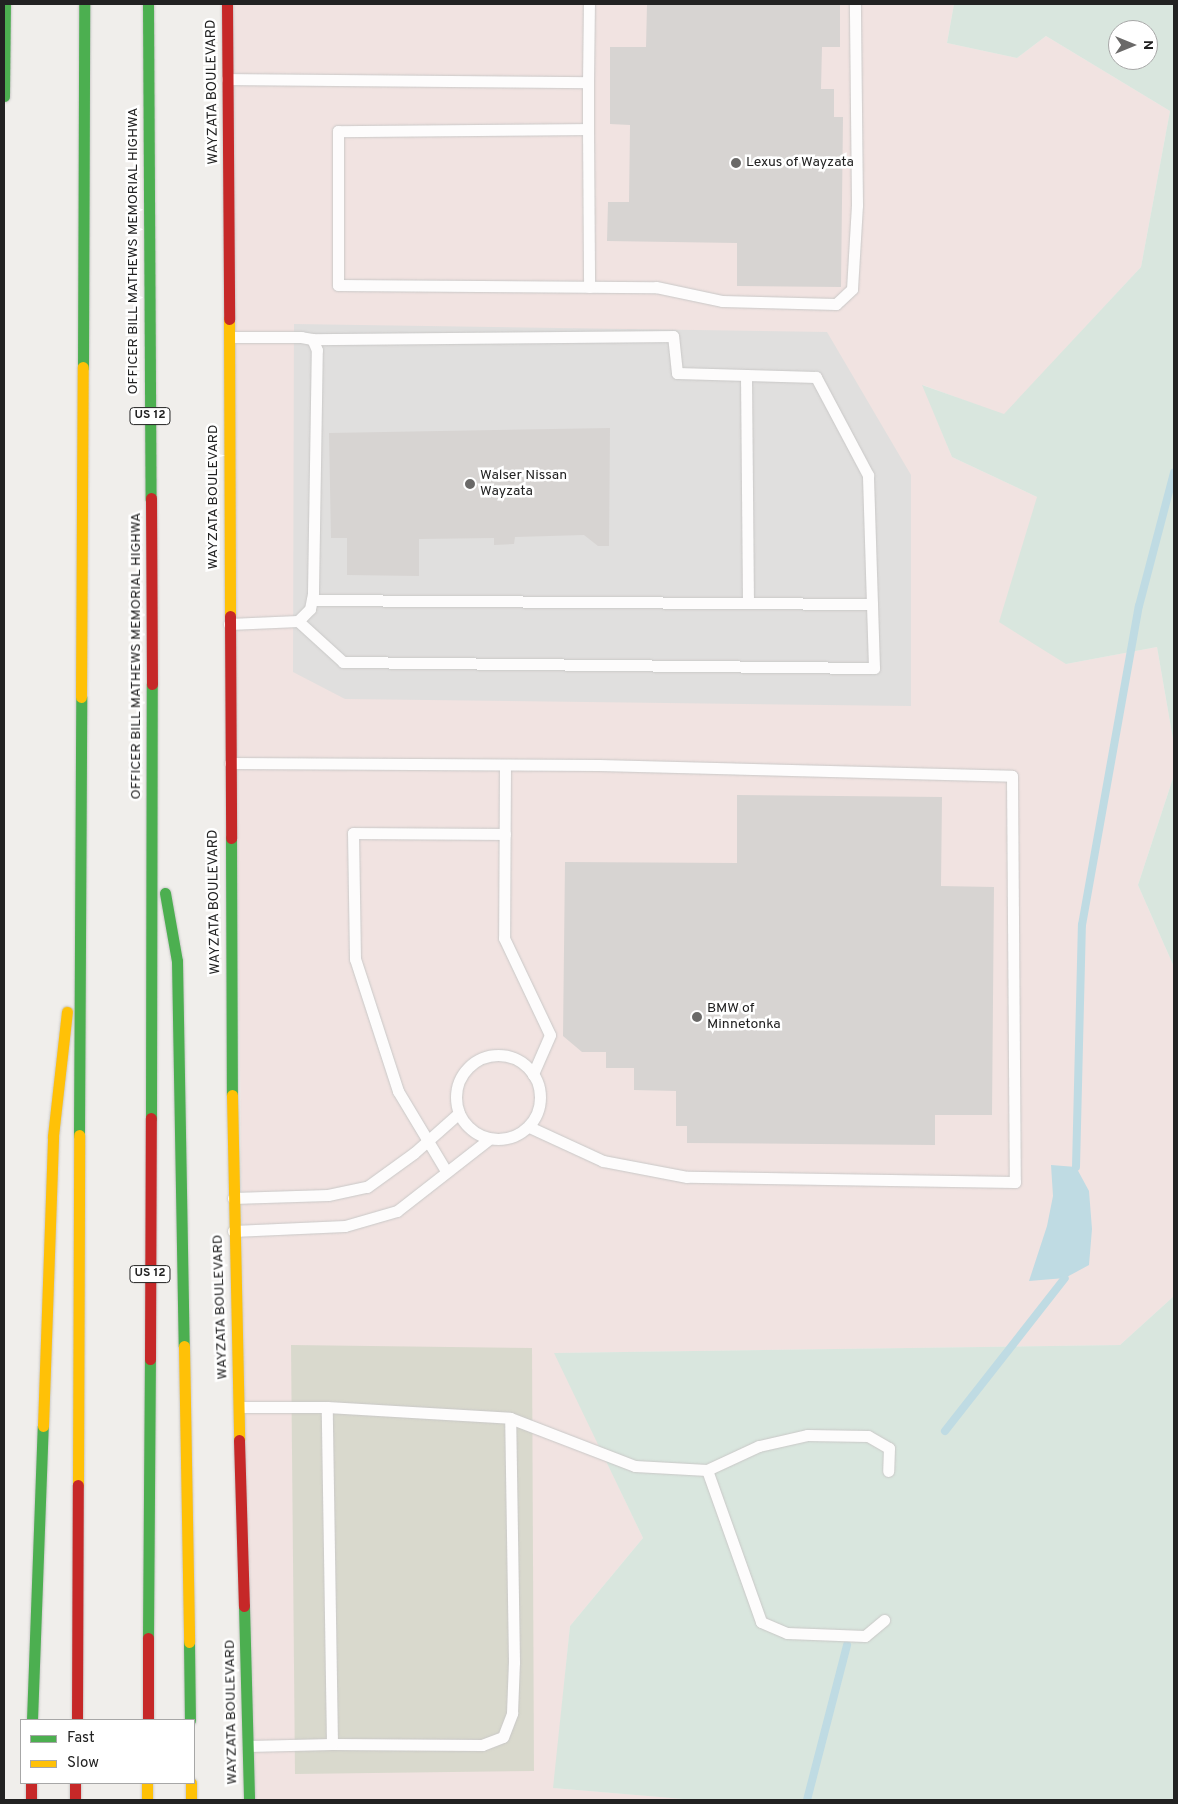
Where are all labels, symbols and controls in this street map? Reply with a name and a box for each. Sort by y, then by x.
street label: WAYZATA BOULEVARD [203,19,223,165]
north arrow [1108,20,1158,70]
text: N [1139,40,1156,50]
street label: OFFICER BILL MATHEWS MEMORIAL HIGHWA [126,107,142,395]
place label: Lexus of Wayzata [746,155,854,171]
marker: Lexus of Wayzata [730,157,742,169]
road number: US 12 [129,406,171,426]
street label: WAYZATA BOULEVARD [206,424,222,570]
place label: Walser Nissan Wayzata [480,468,567,501]
marker: Walser Nissan Wayzata [464,478,476,490]
street label: OFFICER BILL MATHEWS MEMORIAL HIGHWA [129,512,145,800]
street label: WAYZATA BOULEVARD [205,829,225,975]
place label: BMW of Minnetonka [707,1001,781,1034]
marker: BMW of Minnetonka [691,1011,703,1023]
street label: WAYZATA BOULEVARD [210,1234,232,1380]
road number: US 12 [129,1264,171,1284]
street label: WAYZATA BOULEVARD [222,1639,242,1785]
legend [20,1719,195,1784]
text: Fast [67,1729,95,1748]
text: Slow [67,1754,99,1773]

